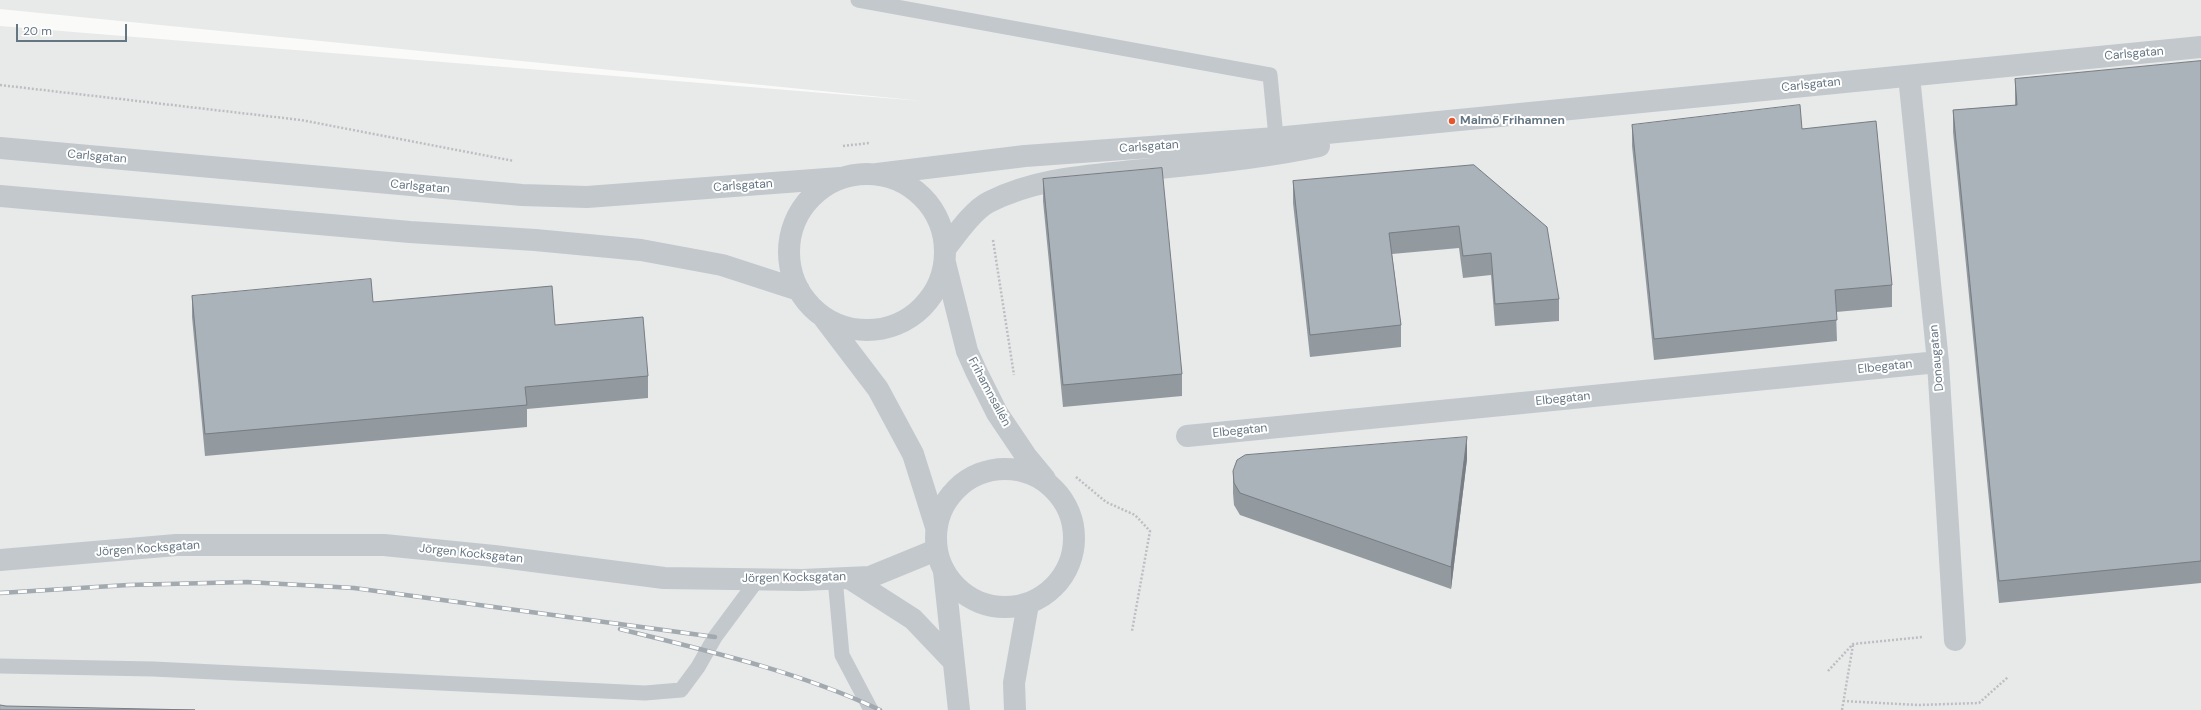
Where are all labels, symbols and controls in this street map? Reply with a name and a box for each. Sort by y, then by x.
scale bar [18,16,129,42]
text: 20 m [23,23,52,39]
street label: Carlsgatan [2104,44,2164,64]
street label: Carlsgatan [1781,75,1841,95]
place label: Malmö Frihamnen [1460,114,1565,128]
marker: Malmö Frihamnen [1447,116,1457,126]
street label: Carlsgatan [1119,138,1179,156]
street label: Carlsgatan [67,147,127,167]
street label: Carlsgatan [390,177,450,197]
street label: Carlsgatan [713,177,773,195]
street label: Donaugatan [1927,324,1947,392]
street label: Frihamnsallén [965,355,1013,429]
street label: Elbegatan [1857,357,1913,377]
street label: Elbegatan [1535,389,1591,409]
street label: Elbegatan [1212,421,1268,441]
street label: Jörgen Kocksgatan [95,538,201,560]
street label: Jörgen Kocksgatan [418,541,524,567]
street label: Jörgen Kocksgatan [742,570,846,586]

